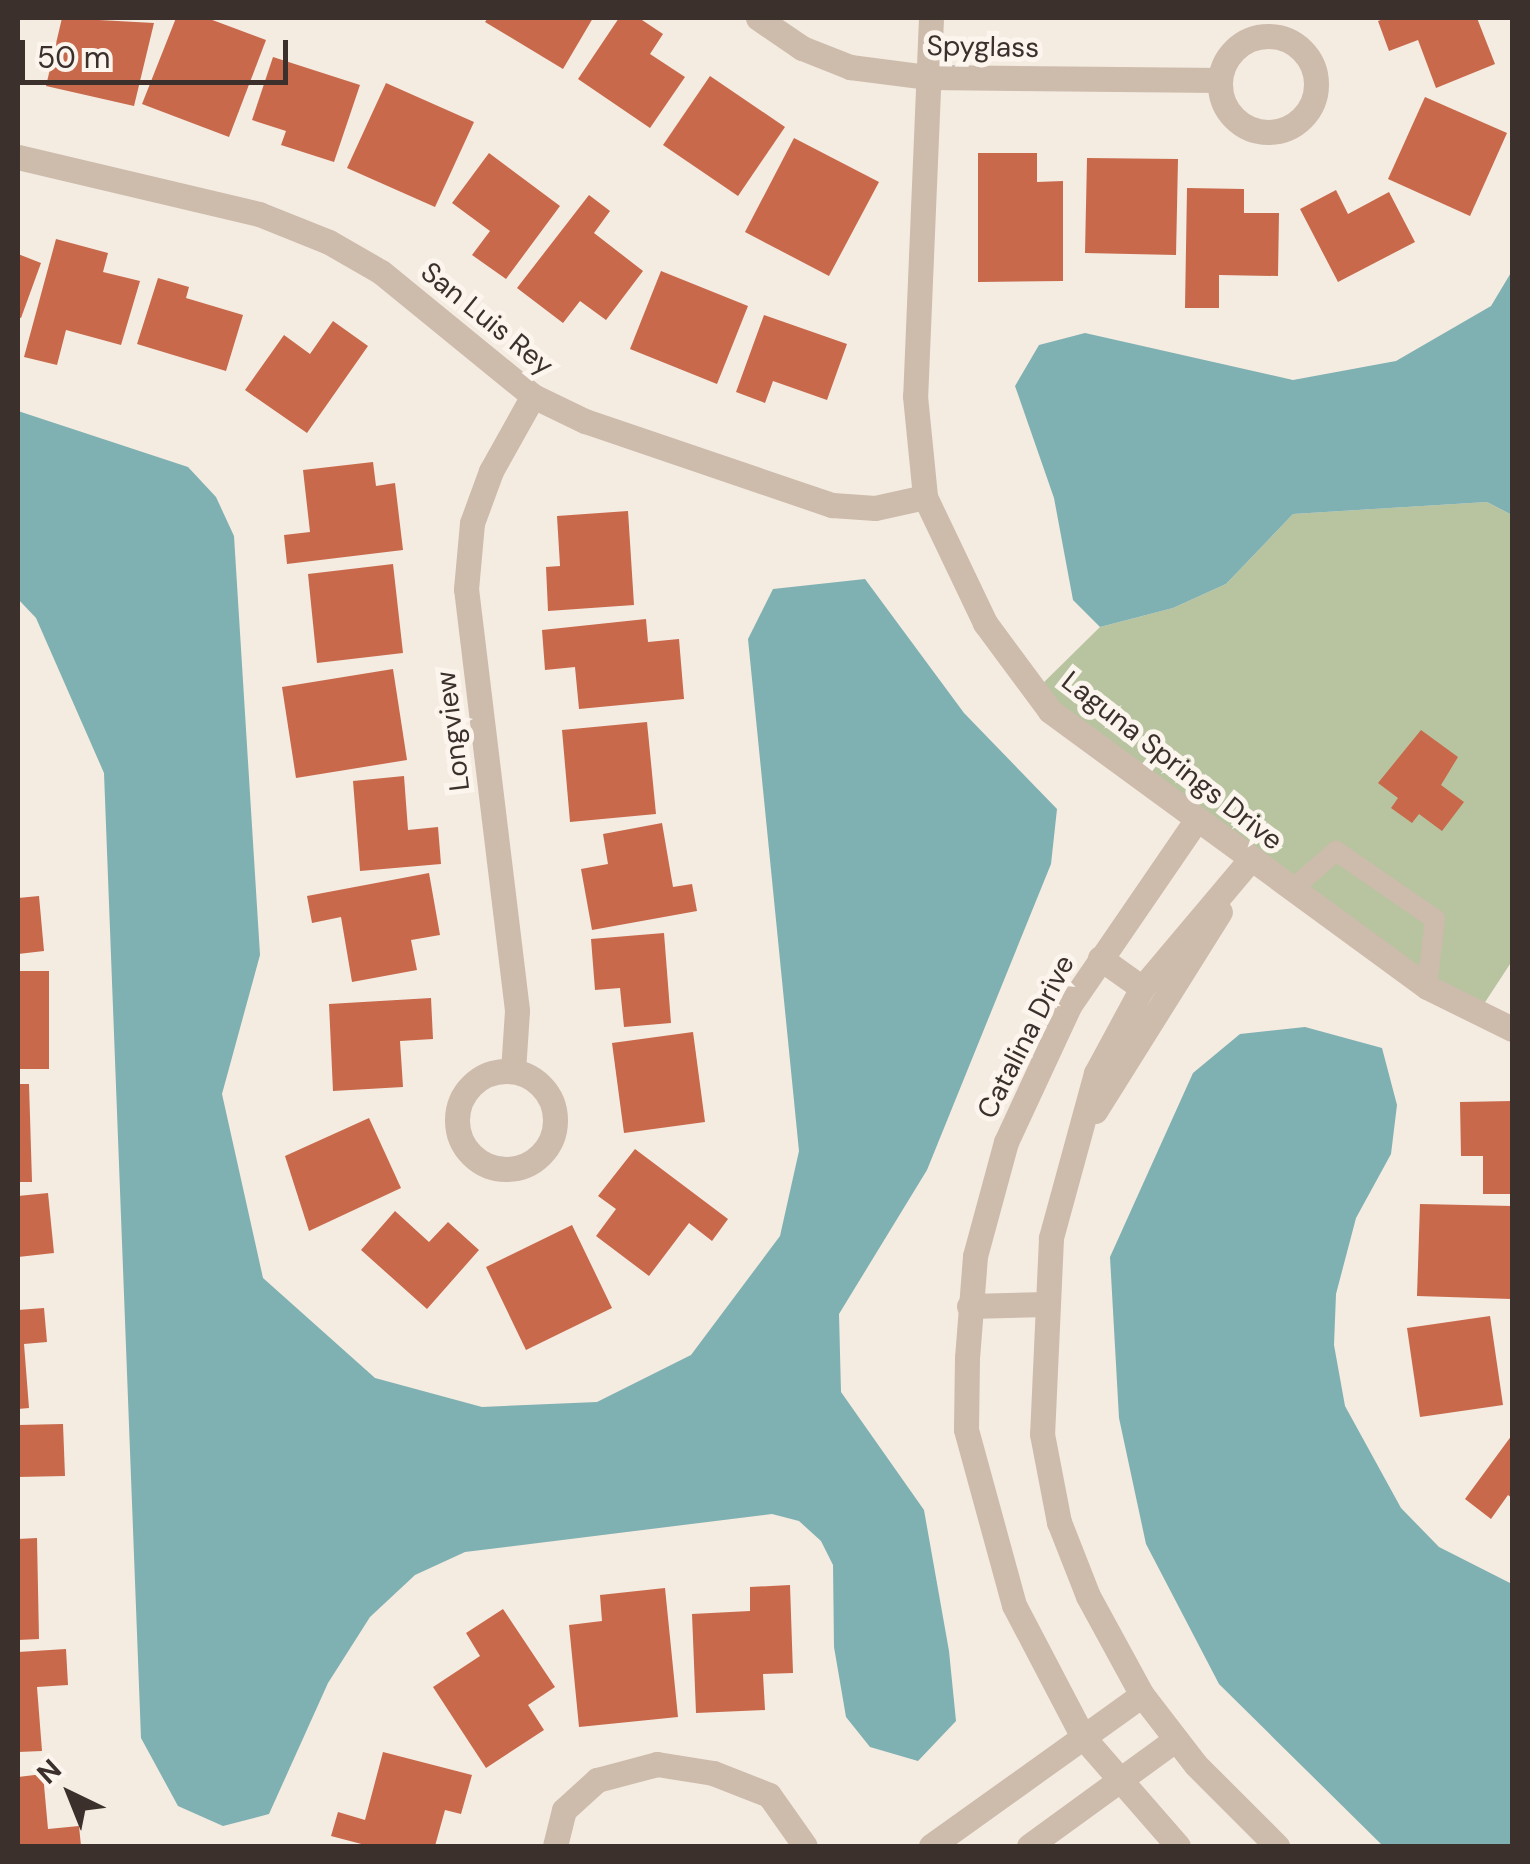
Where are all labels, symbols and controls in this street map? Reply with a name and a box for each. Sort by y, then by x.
scale bar [25,20,292,82]
street label: Spyglass [926,29,1040,65]
text: 50 m [37,38,111,77]
street label: San Luis Rey [414,255,560,383]
street label: Laguna Springs Drive [1055,664,1289,858]
street label: Longview [429,669,477,793]
street label: Catalina Drive [970,950,1082,1124]
north arrow [20,1744,120,1844]
text: N [29,1751,69,1792]

